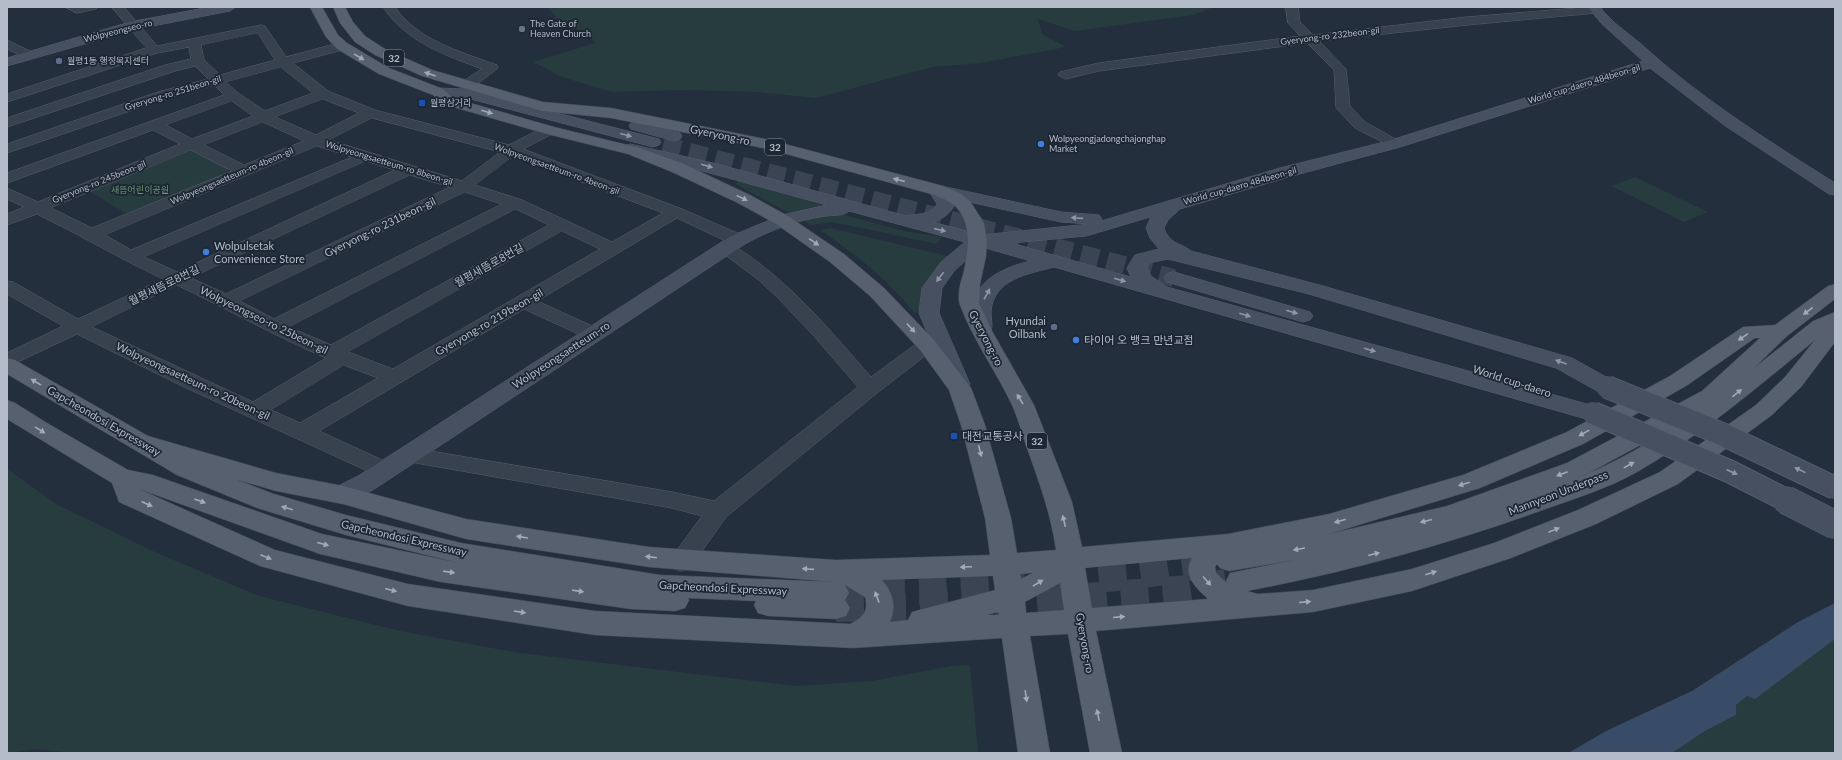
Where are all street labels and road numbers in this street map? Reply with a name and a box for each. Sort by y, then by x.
street label: Wolpyeongseo-ro [82,17,153,44]
street label: Gyeryong-ro 232beon-gil [1280,24,1380,47]
road number: 32 [384,50,404,66]
street label: World cup-daero 484beon-gil [1526,61,1641,106]
street label: Gyeryong-ro 251beon-gil [123,73,222,112]
street label: Gyeryong-ro [689,122,751,147]
street label: Wolpyeongsaetteum-ro 8beon-gil [324,138,454,187]
road number: 32 [765,139,785,155]
street label: Wolpyeongsaetteum-ro 4beon-gil [493,141,621,196]
street label: Wolpyeongsaetteum-ro 4beon-gil [169,145,295,207]
street label: Gyeryong-ro 245beon-gil [50,158,147,205]
street label: World cup-daero 484beon-gil [1182,164,1298,207]
street label: Gyeryong-ro 231beon-gil [322,194,438,259]
street label: 월평새뜸로8번길 [452,240,526,289]
street label: 월평새뜸로8번길 [126,262,201,307]
street label: Wolpyeongseo-ro 25beon-gil [198,283,330,356]
street label: Gyeryong-ro 219beon-gil [433,285,545,358]
street label: Gyeryong-ro [967,308,1006,368]
street label: Wolpyeongsaetteum-ro [510,318,612,391]
street label: Wolpyeongsaetteum-ro 20beon-gil [114,339,272,422]
street label: World cup-daero [1471,362,1553,399]
street label: Gapcheondosi Expressway [45,383,163,458]
road number: 32 [1027,433,1047,449]
street label: Mannyeon Underpass [1506,468,1610,517]
street label: Gapcheondosi Expressway [340,517,469,558]
street label: Gapcheondosi Expressway [659,578,788,597]
street label: Gyeryong-ro [1074,612,1097,674]

